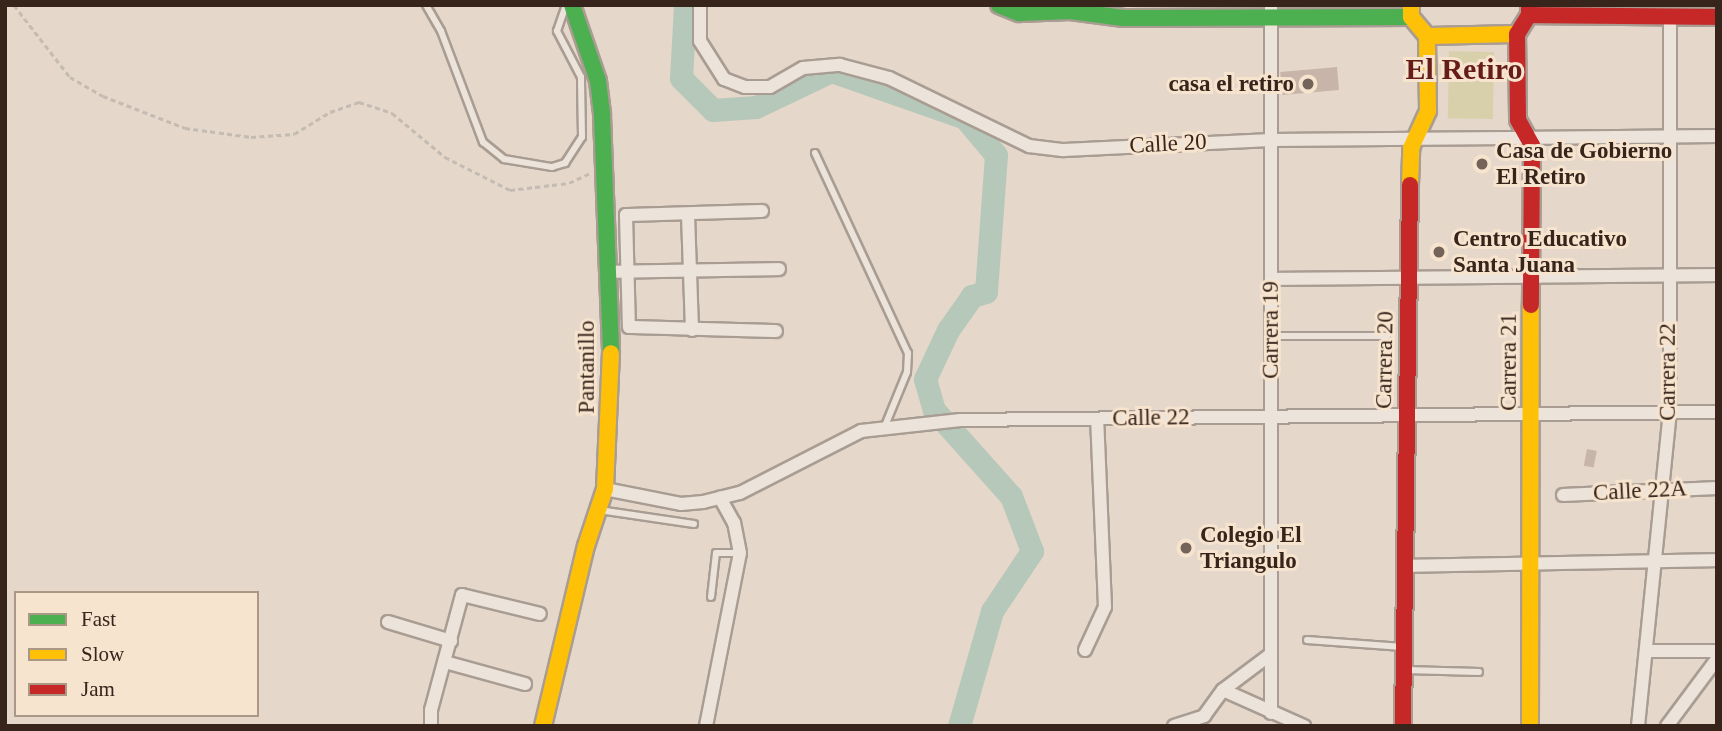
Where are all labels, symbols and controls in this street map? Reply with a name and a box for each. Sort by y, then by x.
district label: El Retiro [1406,51,1522,87]
place label: casa el retiro [1168,70,1294,98]
marker: casa el retiro [1300,76,1316,92]
street label: Calle 20 [1129,128,1207,160]
place label: Casa de Gobierno El Retiro [1496,137,1672,191]
marker: Casa de Gobierno El Retiro [1474,156,1490,172]
place label: Centro Educativo Santa Juana [1453,225,1627,279]
marker: Centro Educativo Santa Juana [1431,244,1447,260]
street label: Carrera 19 [1257,281,1285,379]
street label: Carrera 20 [1370,311,1400,409]
street label: Carrera 21 [1495,313,1523,411]
street label: Pantanillo [573,320,601,414]
street label: Carrera 22 [1654,323,1682,421]
street label: Calle 22 [1112,404,1190,432]
street label: Calle 22A [1592,475,1688,507]
place label: Colegio El Triangulo [1200,521,1302,575]
marker: Colegio El Triangulo [1178,540,1194,556]
legend [14,591,259,717]
text: Fast [81,607,116,631]
text: Slow [81,642,124,666]
text: Jam [81,677,115,701]

